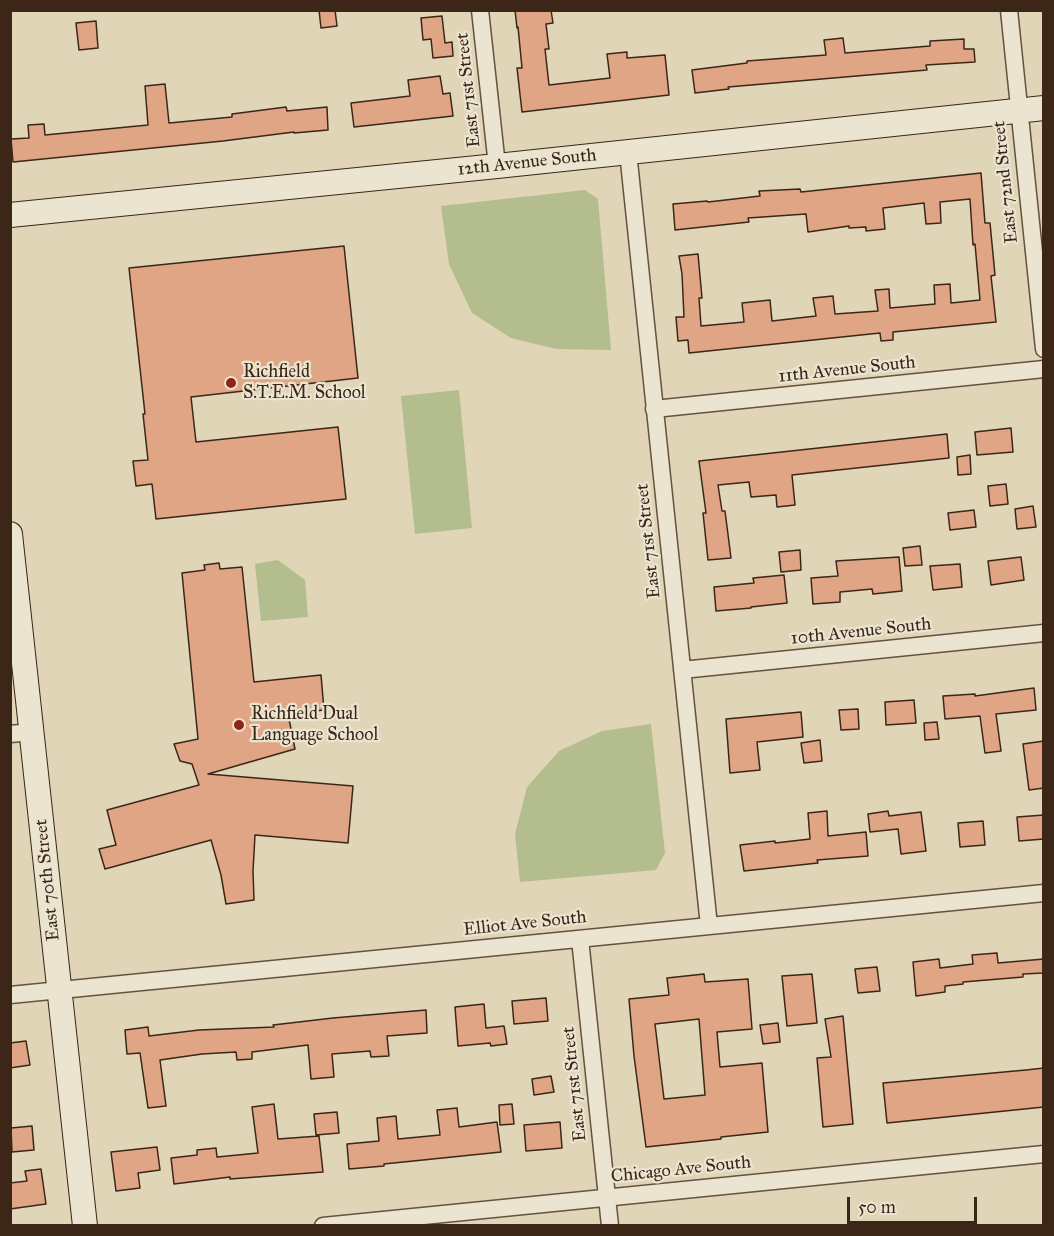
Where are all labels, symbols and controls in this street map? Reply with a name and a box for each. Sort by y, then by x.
street label: East 71st Street [452,31,486,149]
street label: East 72nd Street [989,120,1023,244]
street label: 12th Avenue South [456,145,598,181]
street label: 11th Avenue South [777,352,917,388]
place label: Richfield S.T.E.M. School [243,362,366,404]
marker: Richfield S.T.E.M. School [224,376,238,390]
street label: East 71st Street [632,482,666,600]
street label: 10th Avenue South [790,614,932,650]
place label: Richfield Dual Language School [251,704,378,746]
marker: Richfield Dual Language School [232,718,246,732]
street label: East 70th Street [31,818,65,942]
street label: Elliot Ave South [462,907,588,941]
street label: East 71st Street [558,1025,592,1143]
street label: Chicago Ave South [610,1152,752,1188]
scale bar [850,1185,980,1223]
text: 50 m [858,1196,896,1218]

